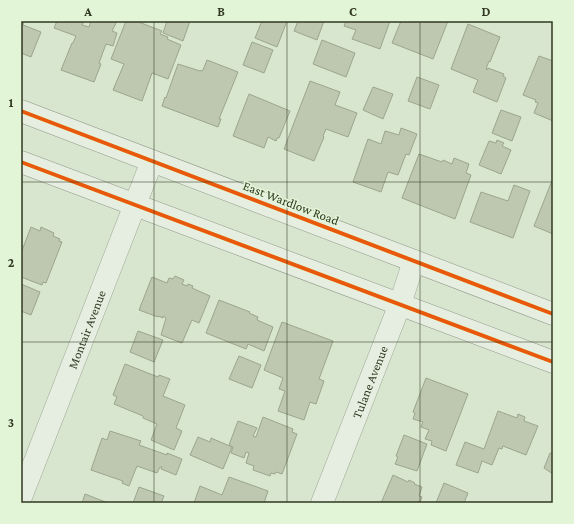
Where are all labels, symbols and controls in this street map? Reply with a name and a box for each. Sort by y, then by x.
text: A [83,4,92,19]
text: B [217,4,225,19]
text: C [349,4,357,19]
text: D [482,4,491,19]
text: 1 [9,95,14,110]
street label: East Wardlow Road [241,178,341,228]
text: 2 [8,255,15,270]
street label: Montair Avenue [64,287,109,371]
street label: Tulane Avenue [348,343,391,420]
text: 3 [8,415,14,430]

